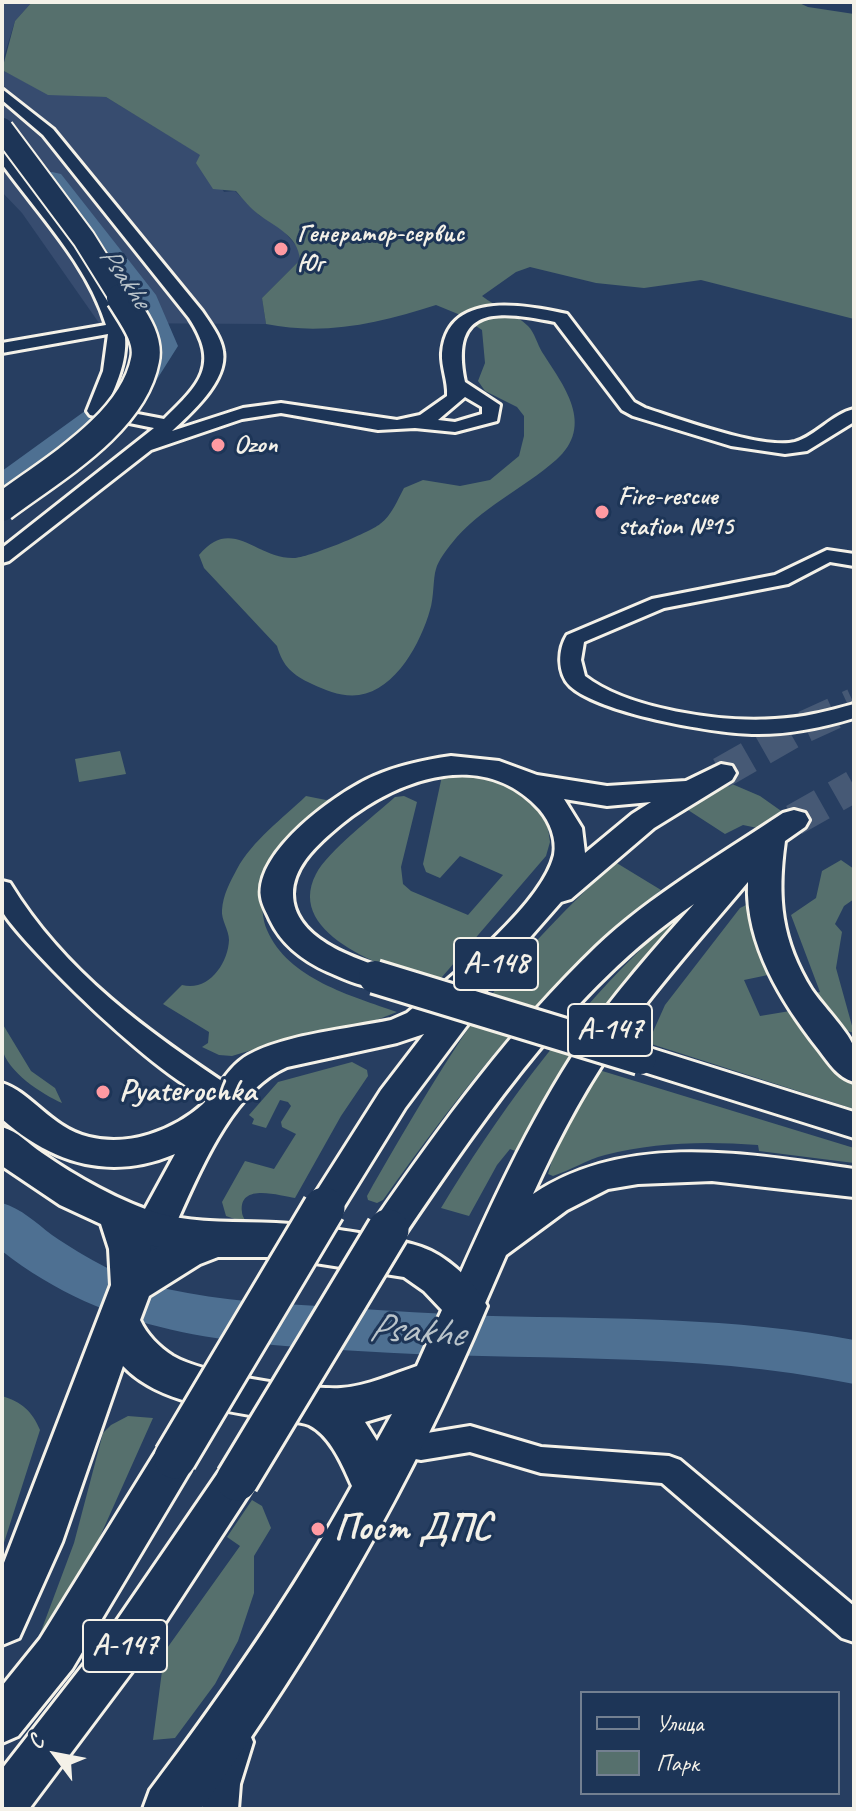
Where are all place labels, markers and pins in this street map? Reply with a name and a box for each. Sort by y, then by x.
place label: Генератор-сервис Юг [297,218,464,280]
marker: Генератор-сервис Юг [272,240,290,258]
place label: Ozon [234,429,277,461]
marker: Ozon [209,436,227,454]
place label: Fire-rescue station №15 [618,481,733,542]
marker: Fire-rescue station №15 [593,503,611,521]
place label: Pyaterochka [119,1073,256,1111]
marker: Pyaterochka [94,1083,112,1101]
place label: Пост ДПС [334,1506,492,1552]
marker: Пост ДПС [309,1520,327,1538]

